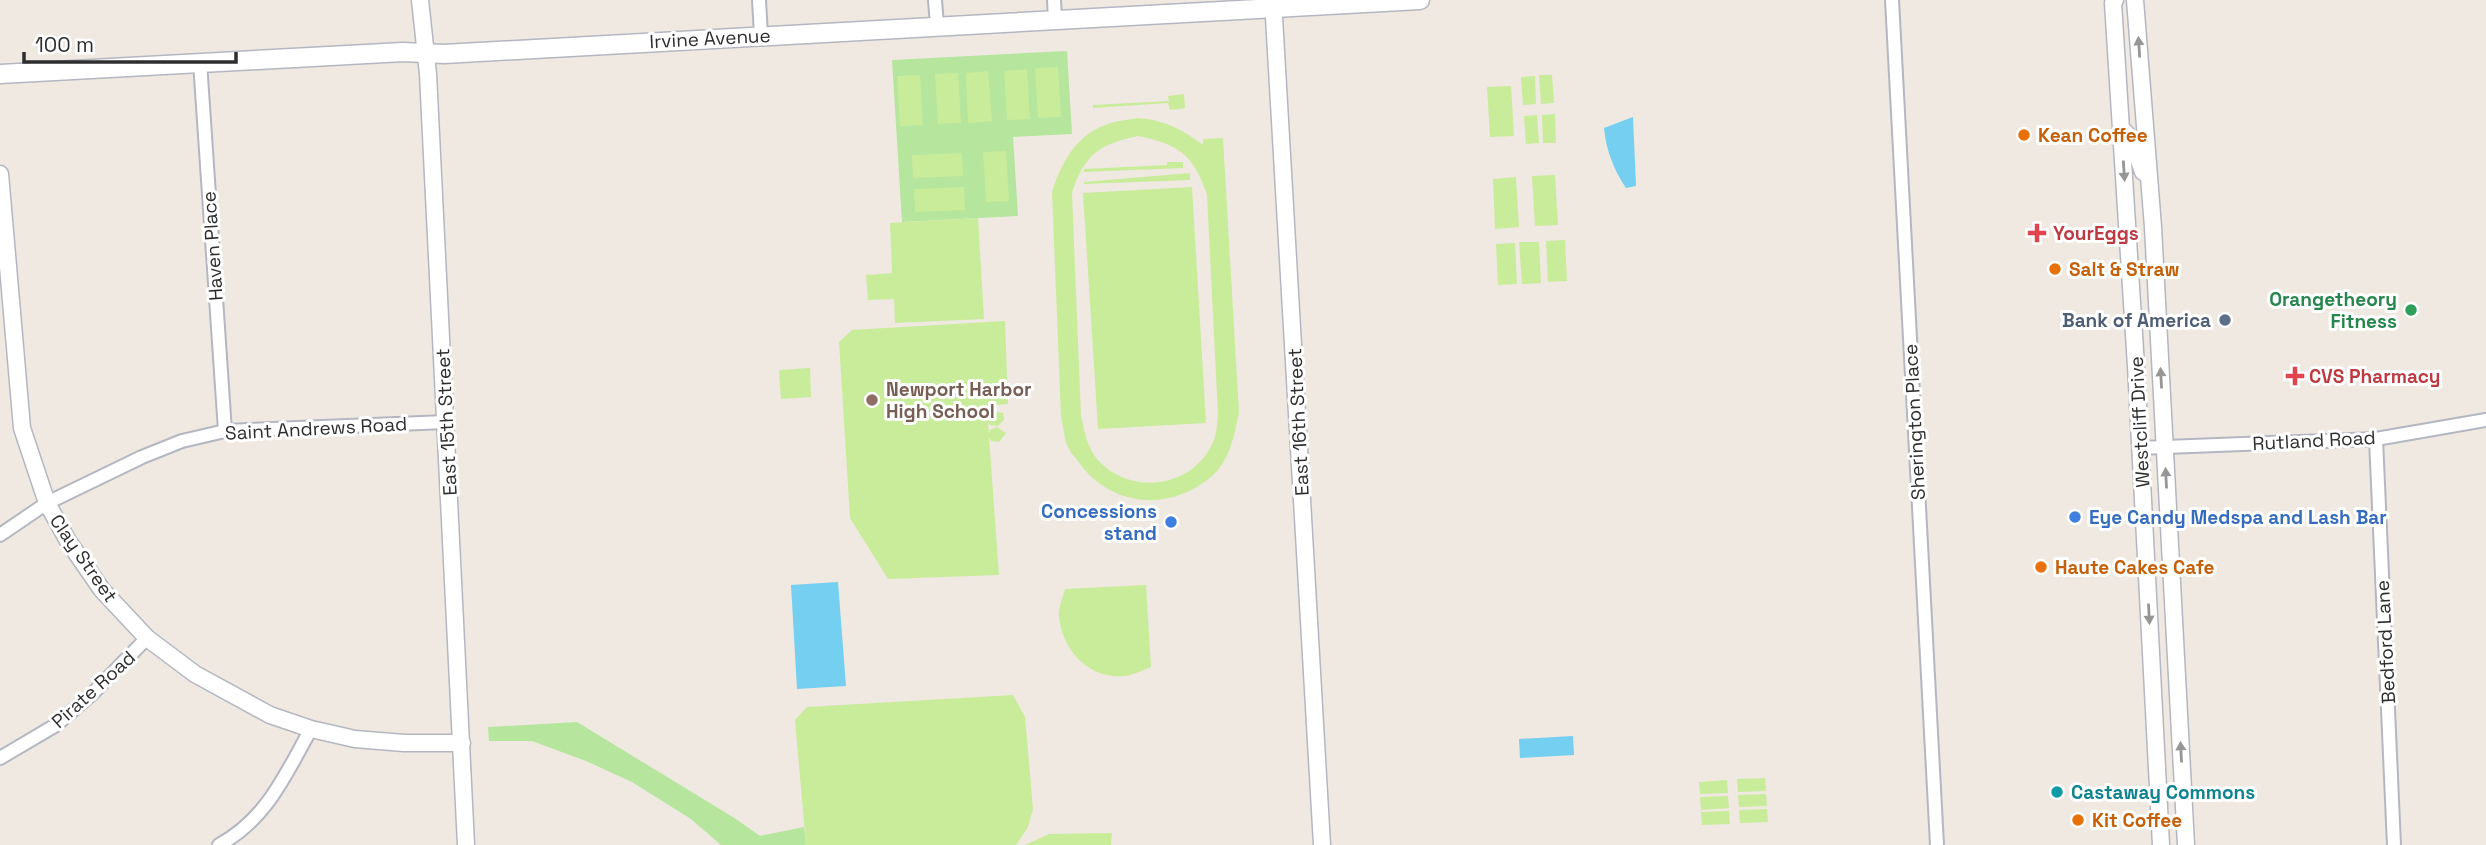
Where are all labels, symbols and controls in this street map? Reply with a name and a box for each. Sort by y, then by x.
scale bar [24,21,236,65]
street label: Irvine Avenue [649,23,771,54]
text: 100 m [35,31,94,58]
one-way arrow [2134,36,2145,58]
place label: Kean Coffee [2038,123,2148,148]
marker: Kean Coffee [2016,127,2032,143]
one-way arrow [2119,160,2130,182]
street label: Haven Place [196,190,229,302]
place label: YourEggs [2053,221,2139,246]
marker: YourEggs [2027,223,2047,243]
place label: Salt & Straw [2069,257,2180,282]
marker: Salt & Straw [2047,261,2063,277]
place label: Orangetheory Fitness [2269,287,2397,334]
marker: Orangetheory Fitness [2403,302,2419,318]
place label: Bank of America [2062,308,2211,333]
marker: Bank of America [2217,312,2233,328]
street label: Sherington Place [1898,343,1931,501]
street label: East 16th Street [1282,347,1315,496]
street label: East 15th Street [430,348,463,496]
street label: Westcliff Drive [2124,356,2155,488]
place label: CVS Pharmacy [2309,364,2441,389]
one-way arrow [2155,367,2166,389]
marker: CVS Pharmacy [2287,368,2303,384]
place label: Newport Harbor High School [886,377,1032,424]
marker: Newport Harbor High School [864,392,880,408]
street label: Saint Andrews Road [224,411,408,446]
street label: Rutland Road [2252,425,2376,456]
one-way arrow [2161,467,2172,489]
place label: Concessions stand [1041,499,1157,546]
place label: Eye Candy Medspa and Lash Bar [2089,505,2387,530]
street label: Clay Street [44,509,123,607]
marker: Eye Candy Medspa and Lash Bar [2067,509,2083,525]
marker: Concessions stand [1163,514,1179,530]
place label: Haute Cakes Cafe [2055,555,2215,580]
marker: Haute Cakes Cafe [2033,559,2049,575]
street label: Bedford Lane [2370,579,2401,704]
one-way arrow [2144,603,2155,625]
street label: Pirate Road [46,645,140,734]
one-way arrow [2175,741,2186,763]
place label: Castaway Commons [2071,780,2255,805]
marker: Castaway Commons [2049,784,2065,800]
place label: Kit Coffee [2092,808,2182,833]
marker: Kit Coffee [2070,812,2086,828]

